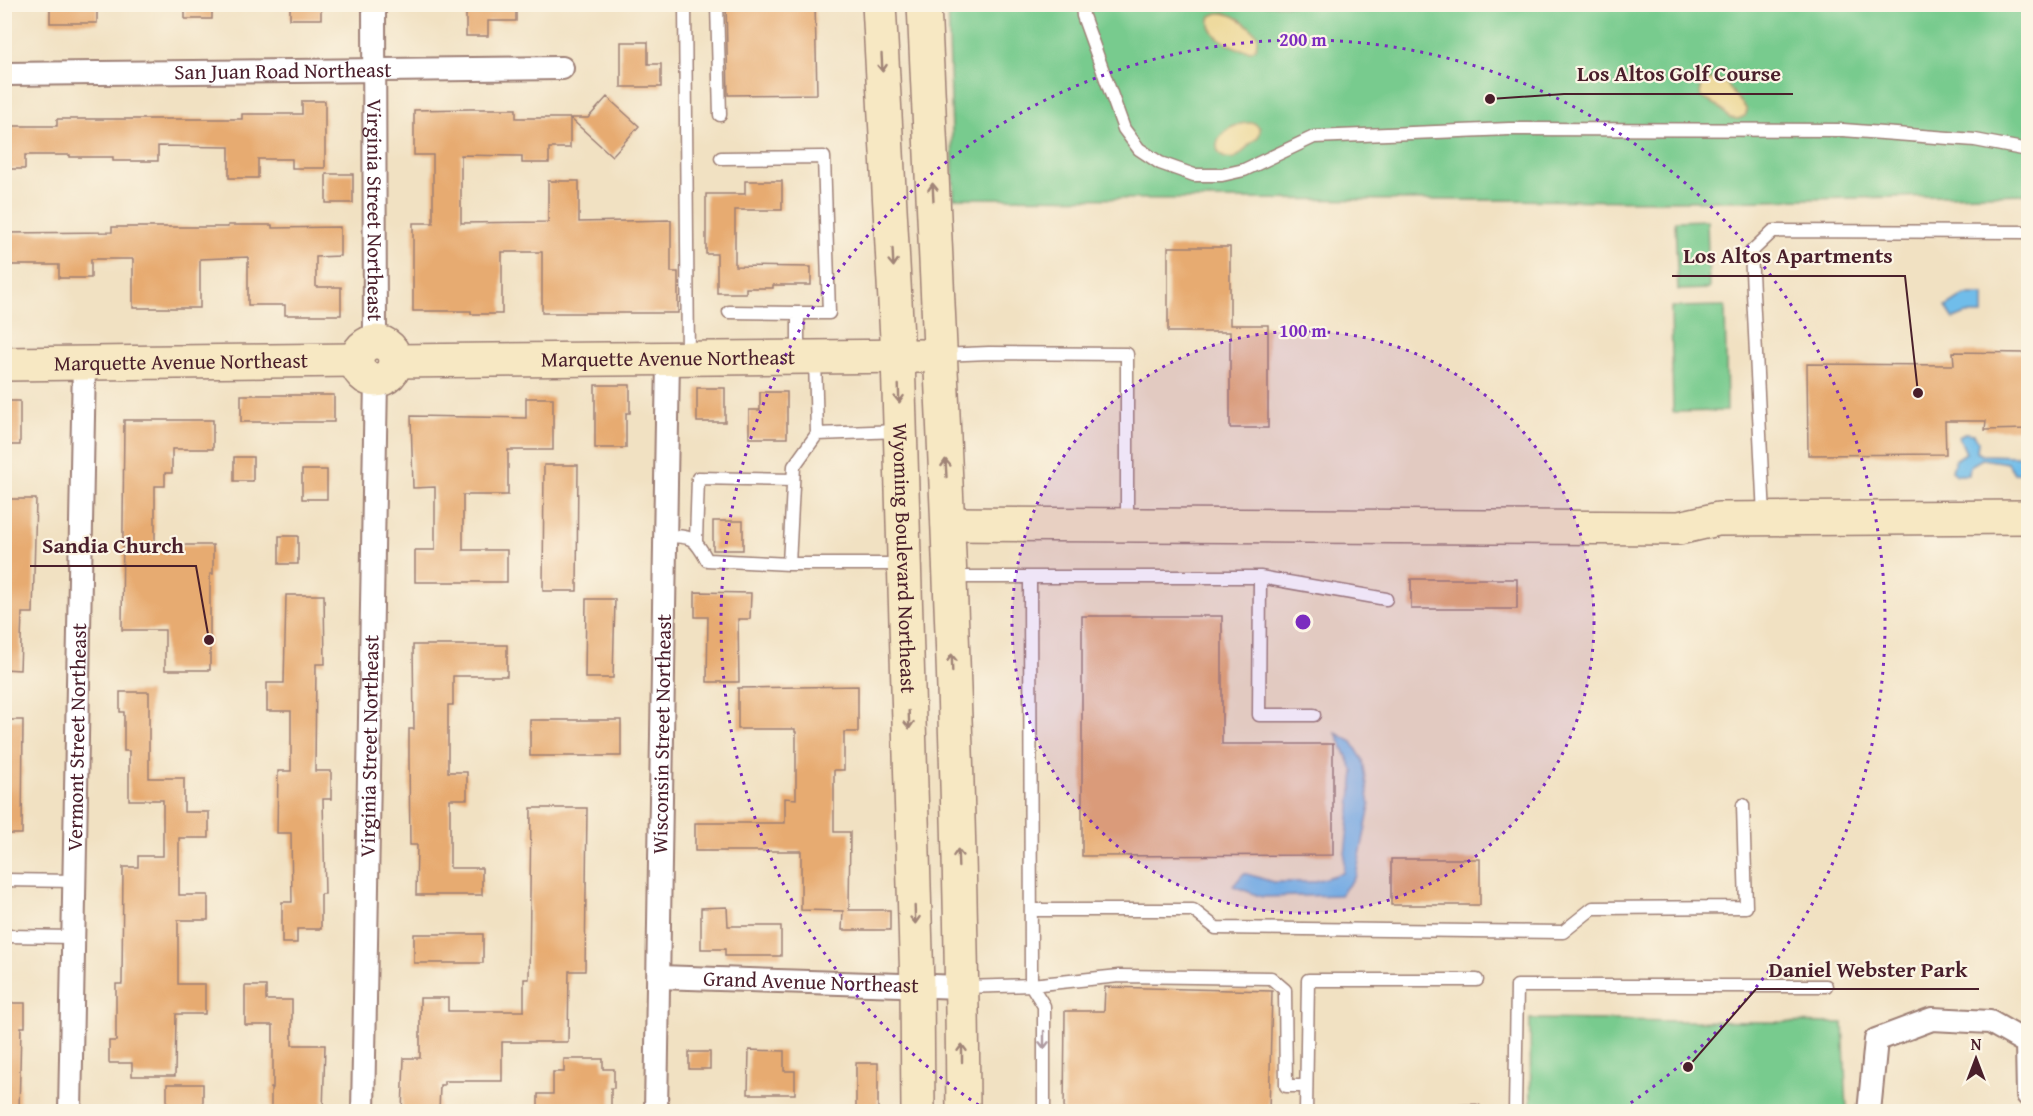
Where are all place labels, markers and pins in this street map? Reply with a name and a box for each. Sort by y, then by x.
callout: Los Altos Golf Course [1564,54,1793,94]
callout: Los Altos Apartments [1672,236,1905,276]
callout: Sandia Church [30,526,196,566]
centre of rings [1293,612,1313,632]
callout: Daniel Webster Park [1756,949,1979,989]

